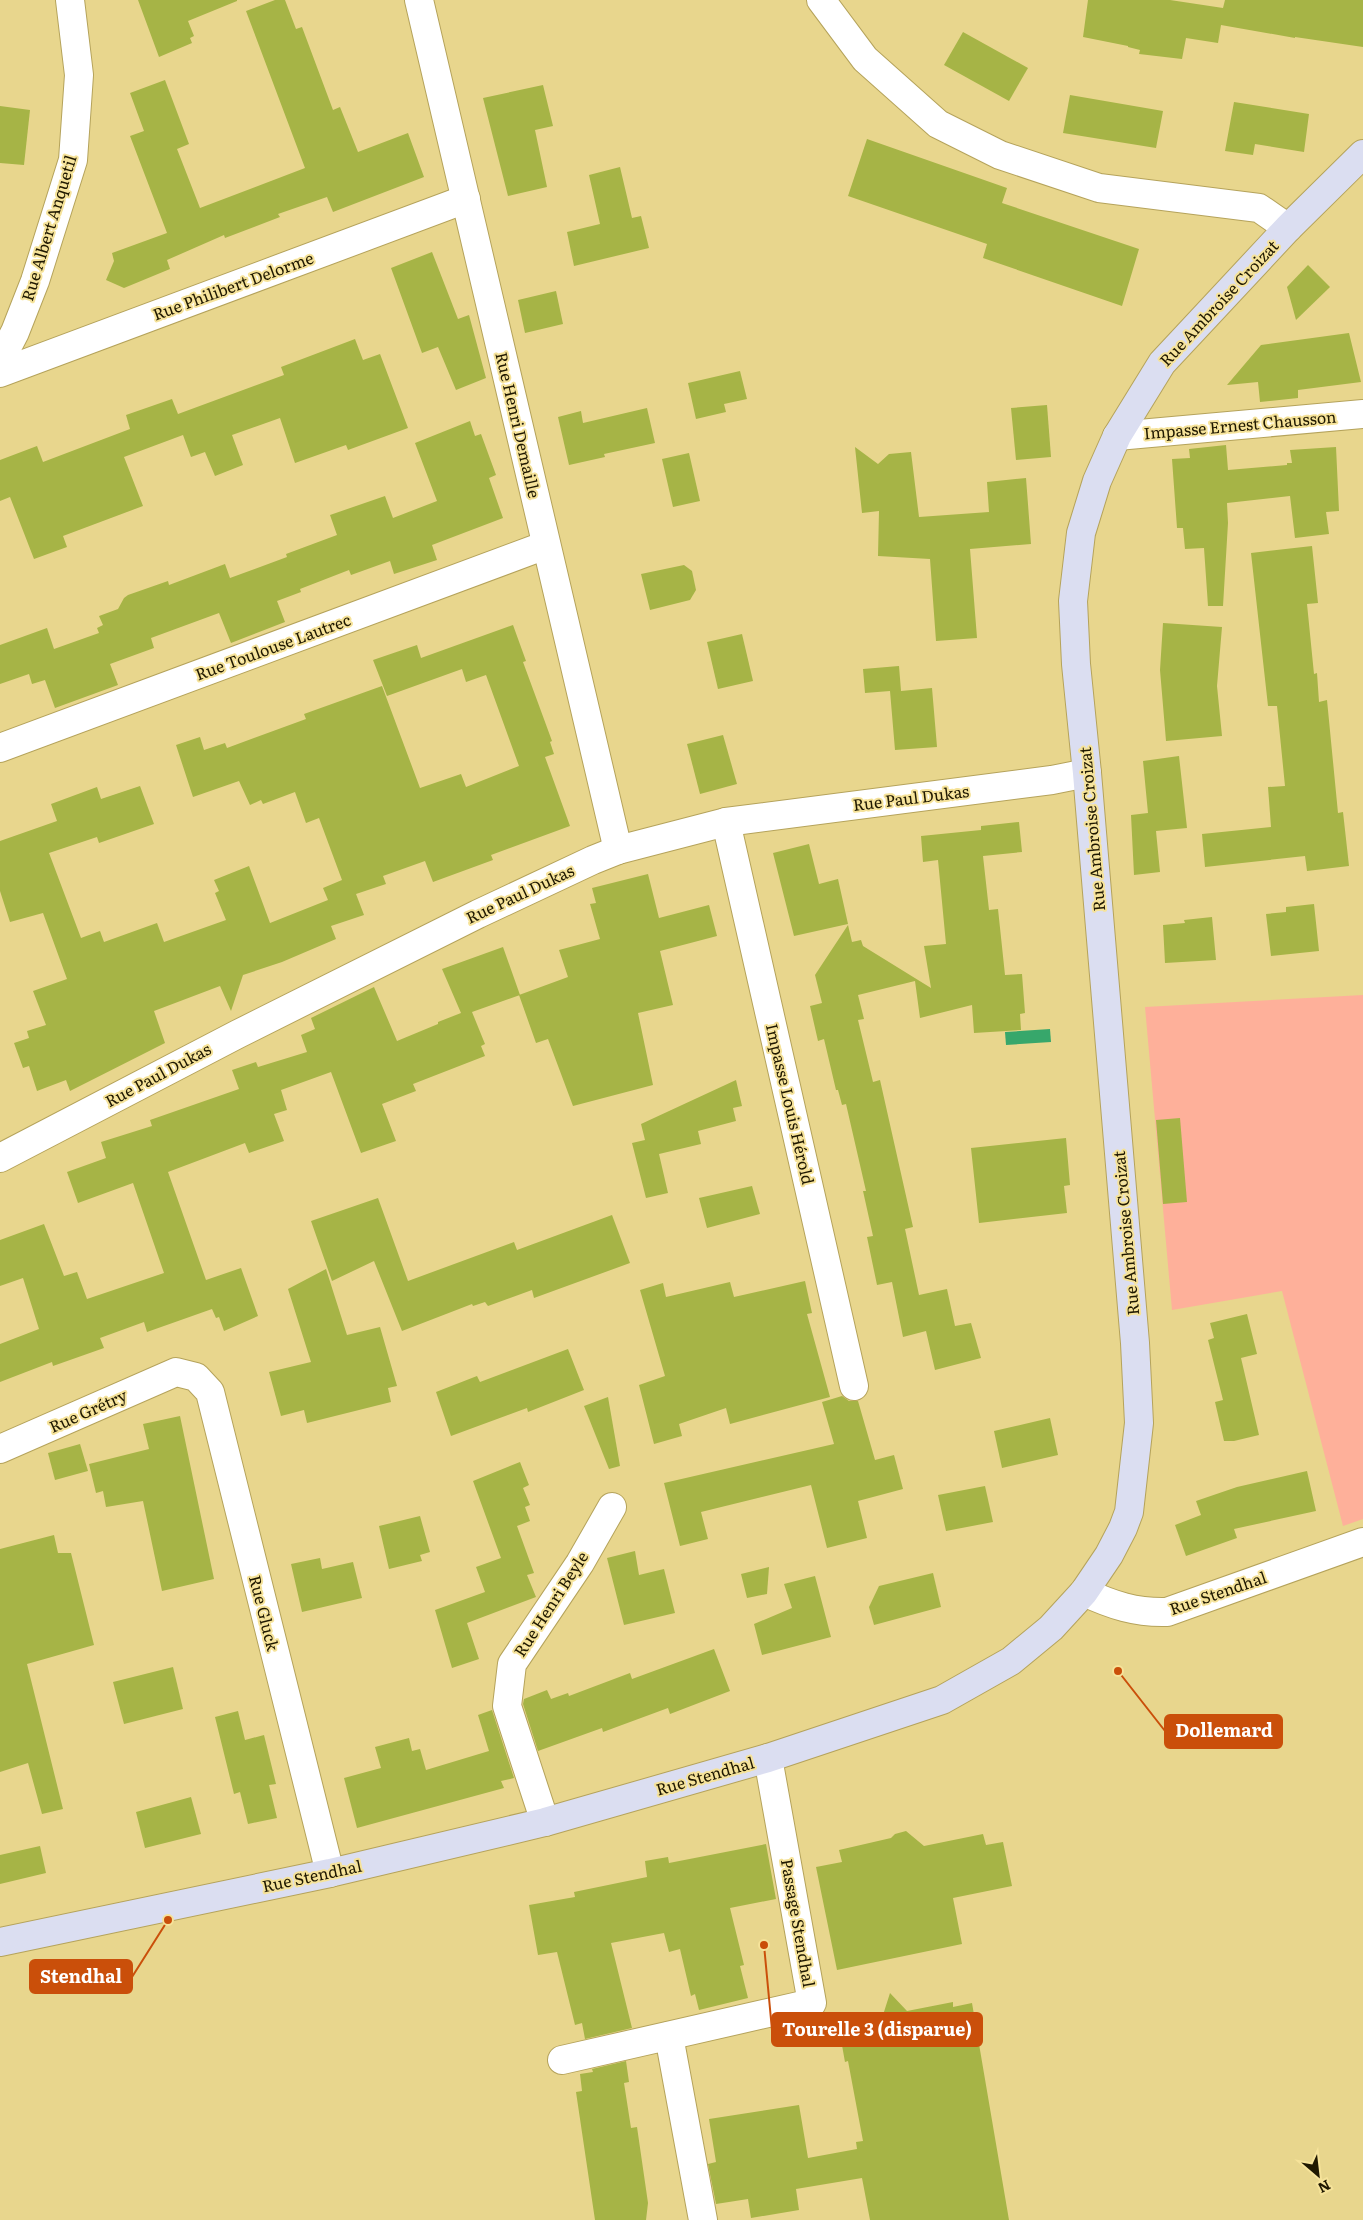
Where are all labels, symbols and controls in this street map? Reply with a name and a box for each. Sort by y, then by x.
street label: Rue Albert Anquetil [14,152,82,304]
street label: Rue Ambroise Croizat [1153,233,1284,371]
street label: Rue Philibert Delorme [149,245,316,325]
street label: Rue Henri Demaille [491,349,547,500]
street label: Impasse Ernest Chausson [1142,404,1338,444]
street label: Rue Toulouse Lautrec [192,607,354,685]
street label: Rue Ambroise Croizat [1072,745,1110,912]
street label: Rue Paul Dukas [851,778,970,816]
street label: Rue Paul Dukas [462,858,578,929]
street label: Impasse Louis Hérold [761,1021,821,1187]
street label: Rue Paul Dukas [100,1036,215,1112]
street label: Rue Ambroise Croizat [1106,1149,1144,1316]
street label: Rue Grétry [45,1382,131,1438]
street label: Rue Henri Beyle [507,1546,593,1661]
street label: Rue Stendhal [1166,1564,1269,1620]
street label: Rue Gluck [244,1572,286,1653]
callout: Dollemard [1165,1715,1282,1748]
text: Dollemard [1175,1716,1273,1743]
street label: Rue Stendhal [653,1750,757,1801]
street label: Rue Stendhal [260,1853,364,1897]
street label: Passage Stendhal [776,1857,822,1989]
callout: Stendhal [30,1960,132,1993]
text: Stendhal [40,1962,123,1989]
callout: Tourelle 3 (disparue) [772,2013,982,2046]
text: Tourelle 3 (disparue) [782,2015,972,2042]
north arrow [1293,2150,1343,2200]
text: N [1314,2176,1334,2199]

